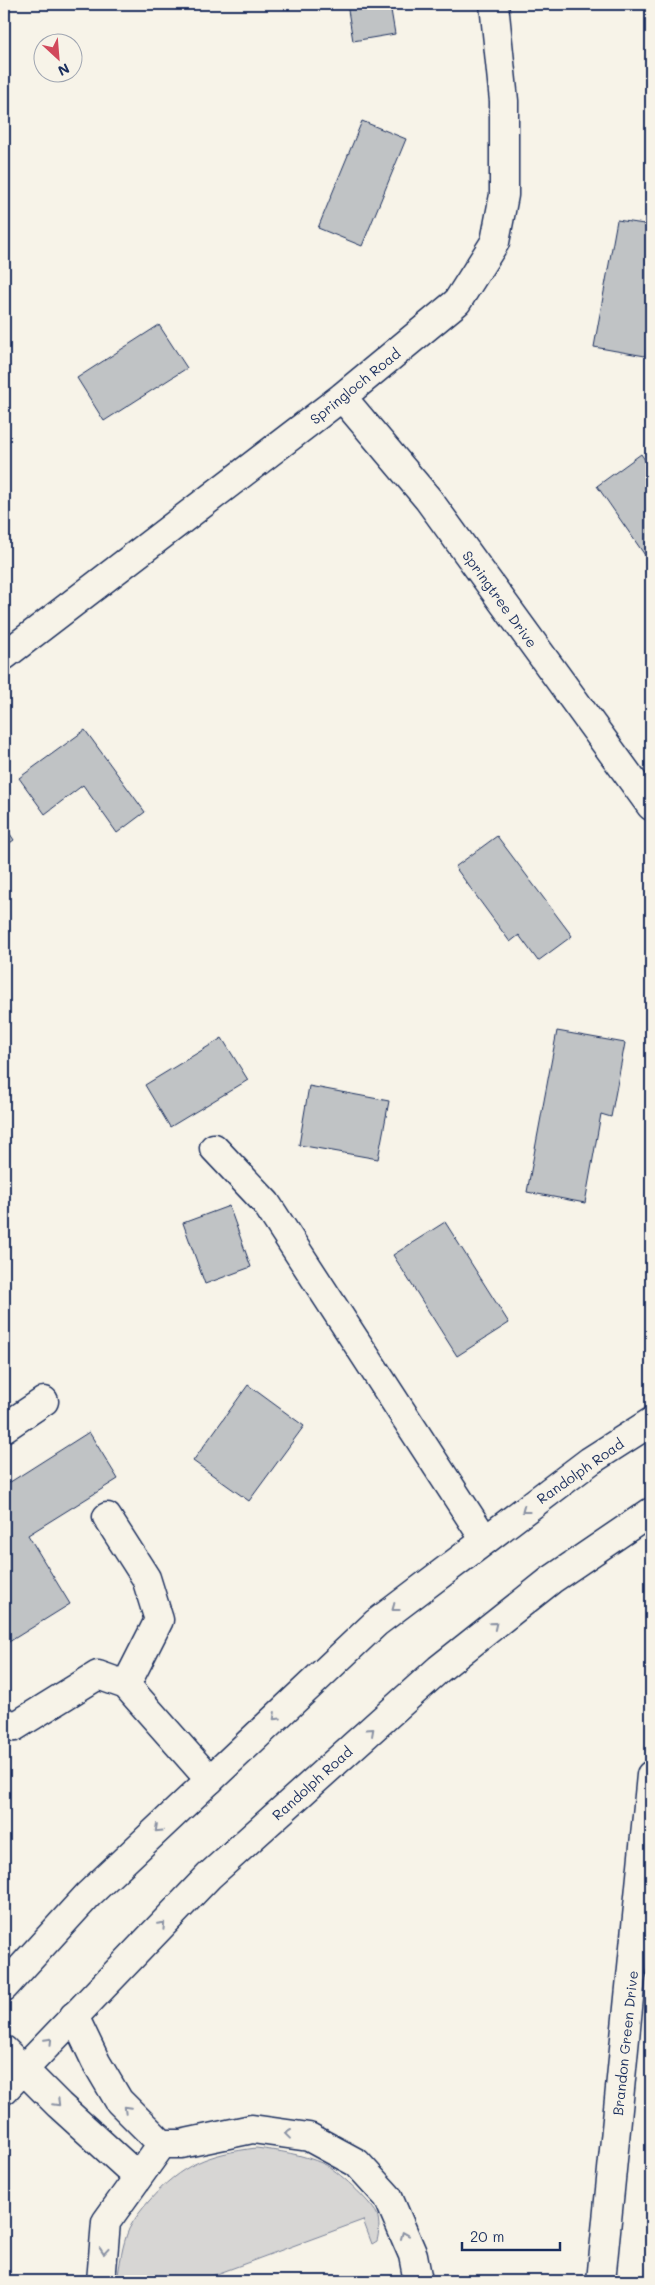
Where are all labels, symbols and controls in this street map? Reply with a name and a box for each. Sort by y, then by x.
north arrow [32,32,82,82]
text: N [55,59,73,81]
street label: Springloch Road [306,344,404,428]
street label: Springtree Drive [458,547,542,651]
street label: Randolph Road [533,1434,627,1508]
one-way arrow [521,1504,531,1513]
one-way arrow [392,1602,401,1611]
one-way arrow [488,1623,497,1631]
one-way arrow [272,1711,281,1720]
one-way arrow [365,1728,374,1737]
street label: Randolph Road [268,1742,356,1824]
one-way arrow [154,1823,163,1832]
one-way arrow [156,1921,165,1930]
street label: Brandon Green Drive [608,1970,642,2116]
one-way arrow [43,2038,52,2047]
one-way arrow [51,2097,60,2106]
one-way arrow [124,2106,133,2115]
one-way arrow [284,2129,292,2140]
scale bar [462,2220,560,2252]
text: 20 m [470,2226,504,2246]
one-way arrow [400,2231,411,2240]
one-way arrow [98,2248,109,2256]

